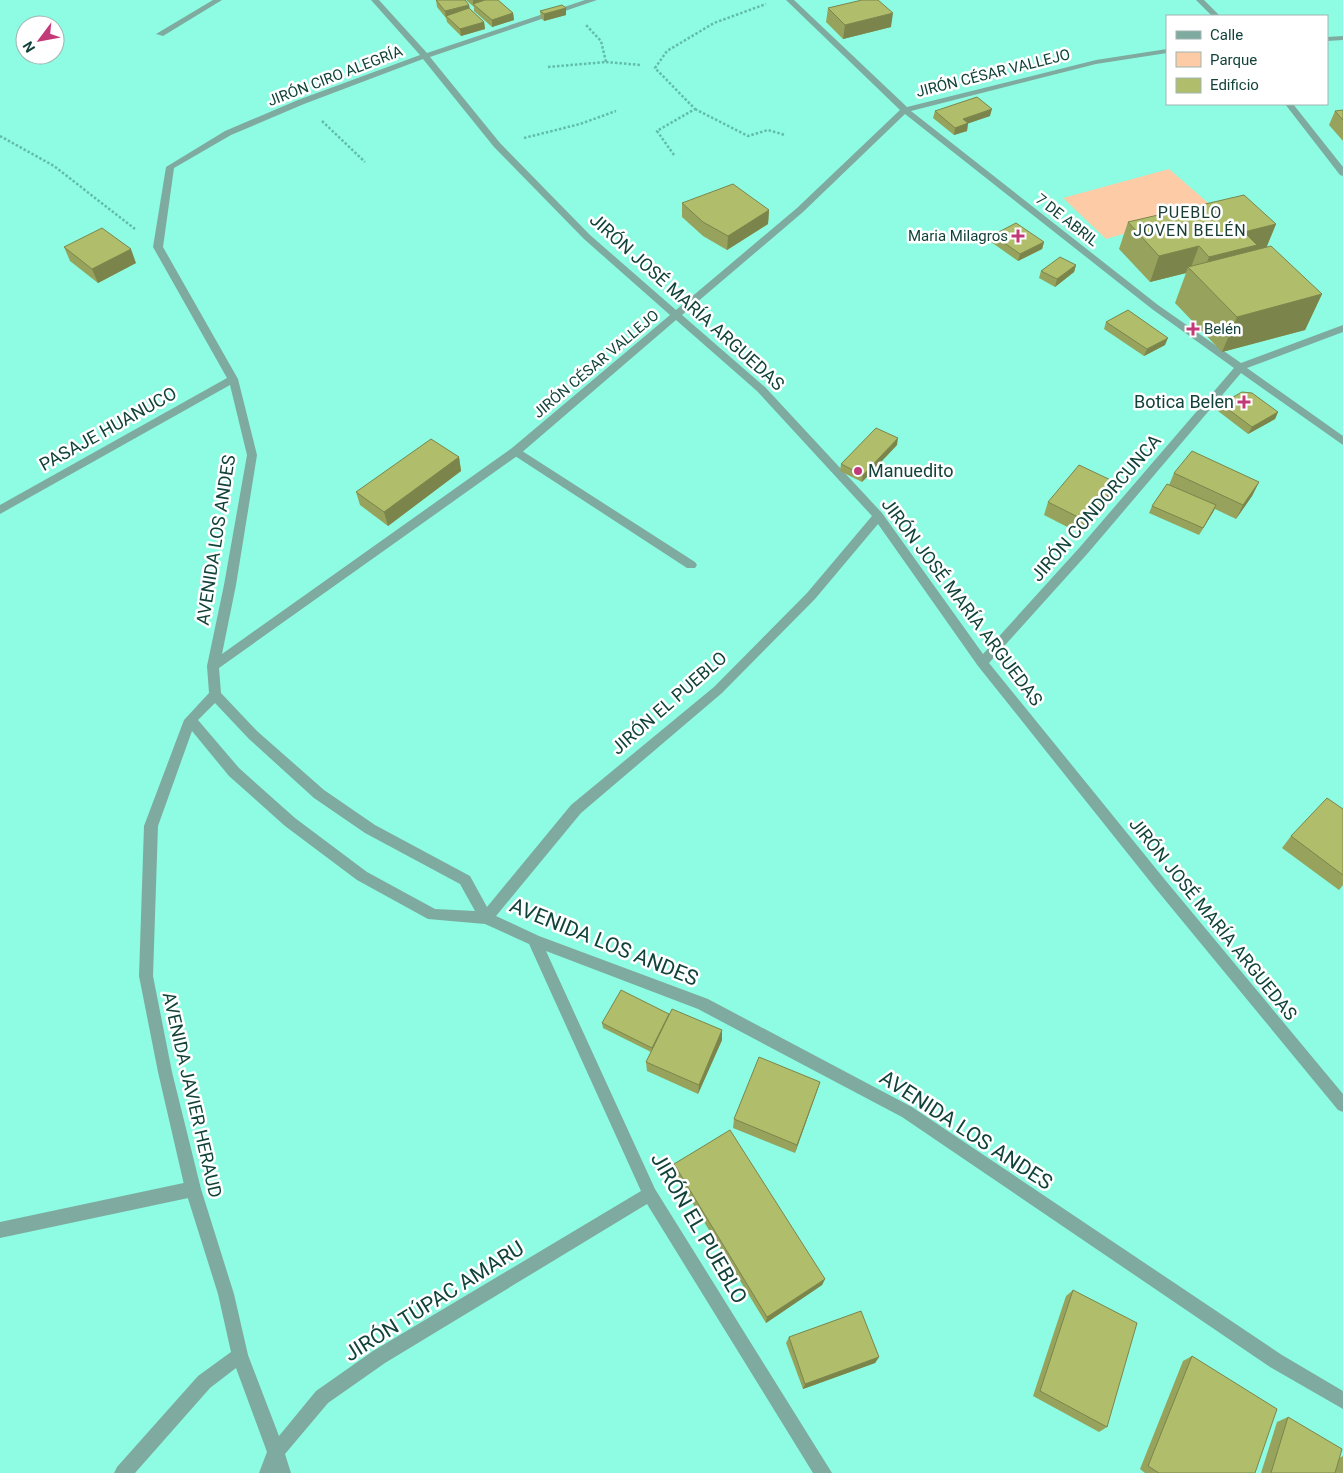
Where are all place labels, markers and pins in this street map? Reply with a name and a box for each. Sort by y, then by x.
place label: Maria Milagros [908,227,1008,245]
marker: Maria Milagros [1012,230,1024,242]
place label: Belén [1204,320,1241,338]
marker: Belén [1186,322,1200,336]
place label: Botica Belen [1134,391,1234,412]
marker: Botica Belen [1238,396,1250,408]
place label: Manuedito [868,460,953,481]
marker: Manuedito [852,465,864,477]

